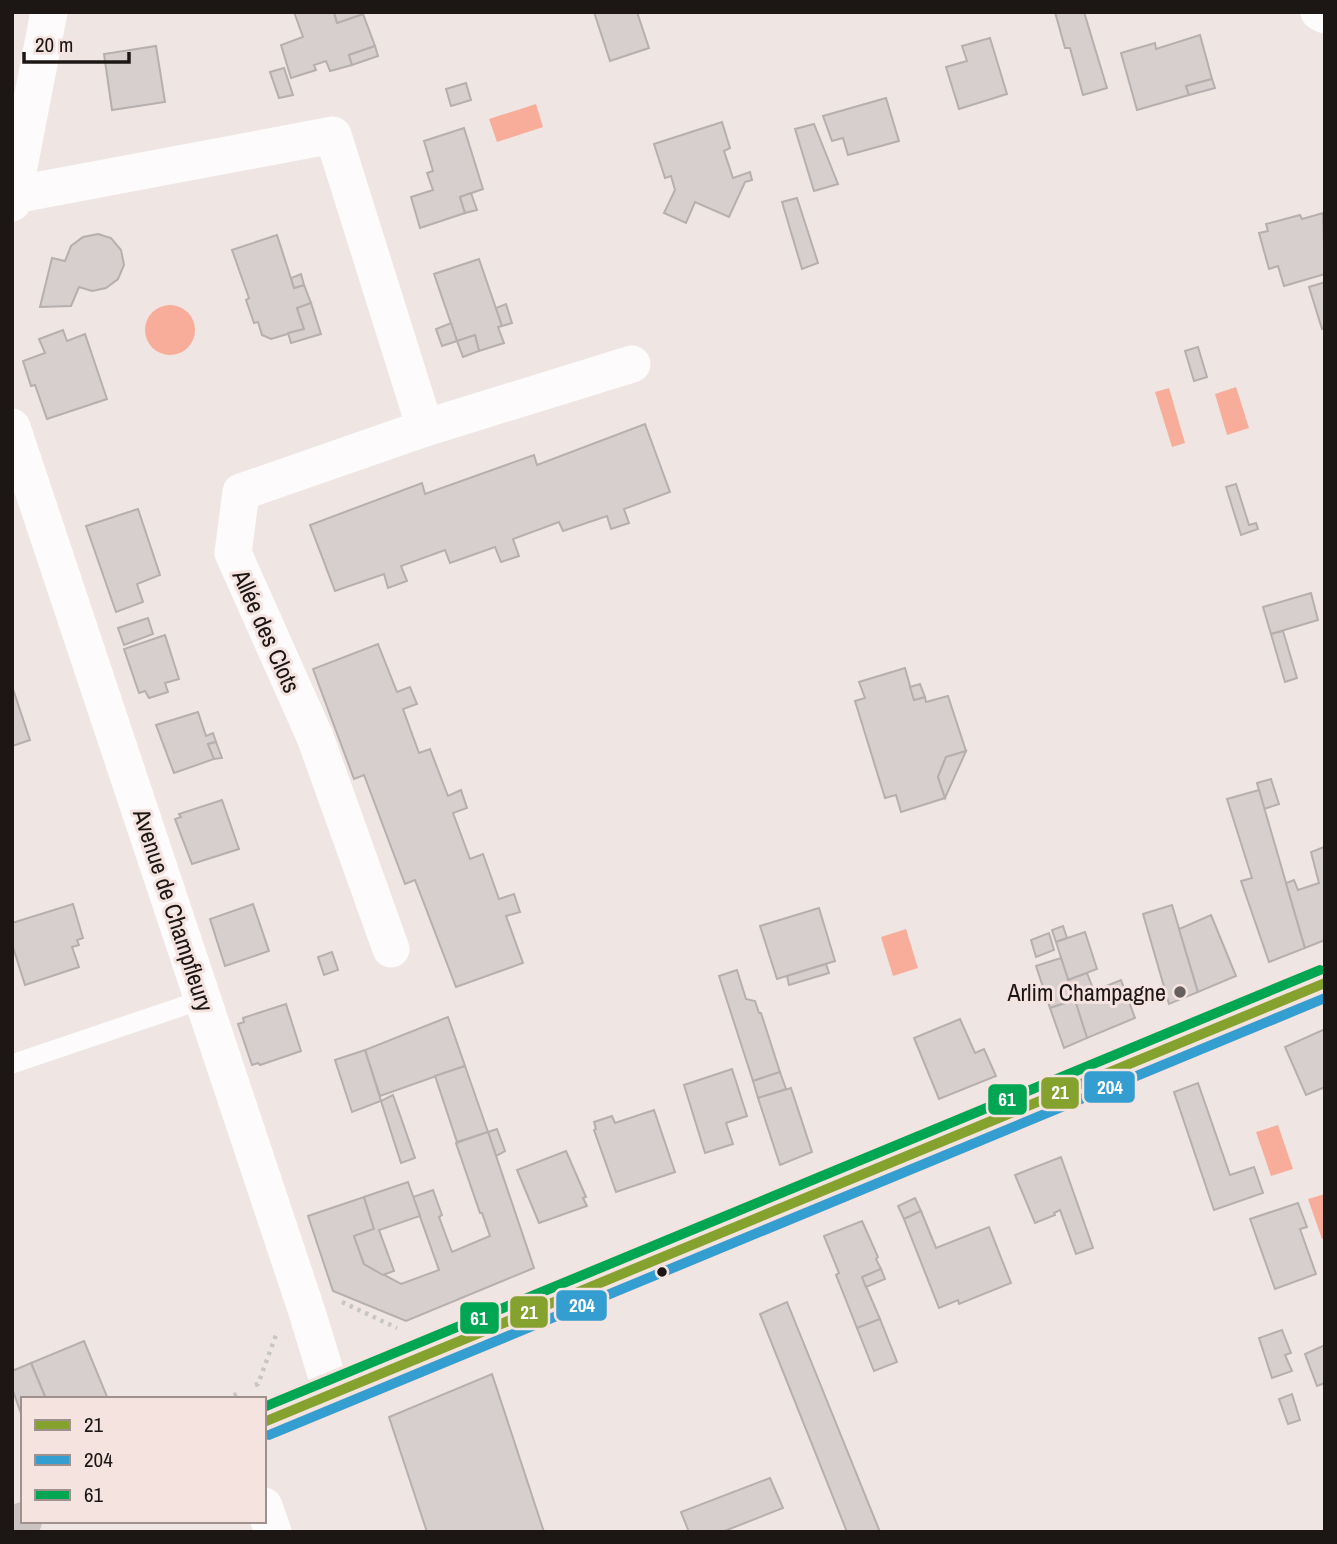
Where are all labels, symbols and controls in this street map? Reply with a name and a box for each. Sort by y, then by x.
scale bar [24,21,130,65]
text: 20 m [35,30,73,59]
street label: Allée des Clots [225,564,308,697]
street label: Avenue de Champfleury [126,804,222,1015]
place label: Arlim Champagne [1006,976,1166,1008]
marker: Arlim Champagne [1172,984,1188,1000]
line badge: 204 [1083,1070,1136,1104]
text: 204 [1097,1074,1123,1100]
line badge: 21 [1040,1076,1080,1110]
text: 21 [1051,1079,1069,1105]
line badge: 61 [987,1083,1028,1116]
text: 61 [998,1086,1016,1112]
unlabelled marker [655,1265,669,1279]
line badge: 204 [555,1289,608,1322]
text: 204 [569,1292,595,1318]
line badge: 21 [509,1295,549,1329]
text: 21 [520,1299,538,1325]
line badge: 61 [459,1301,500,1335]
text: 61 [470,1305,488,1331]
legend [21,1397,266,1523]
text: 21 [84,1410,104,1439]
text: 204 [84,1445,113,1474]
text: 61 [84,1480,104,1509]

